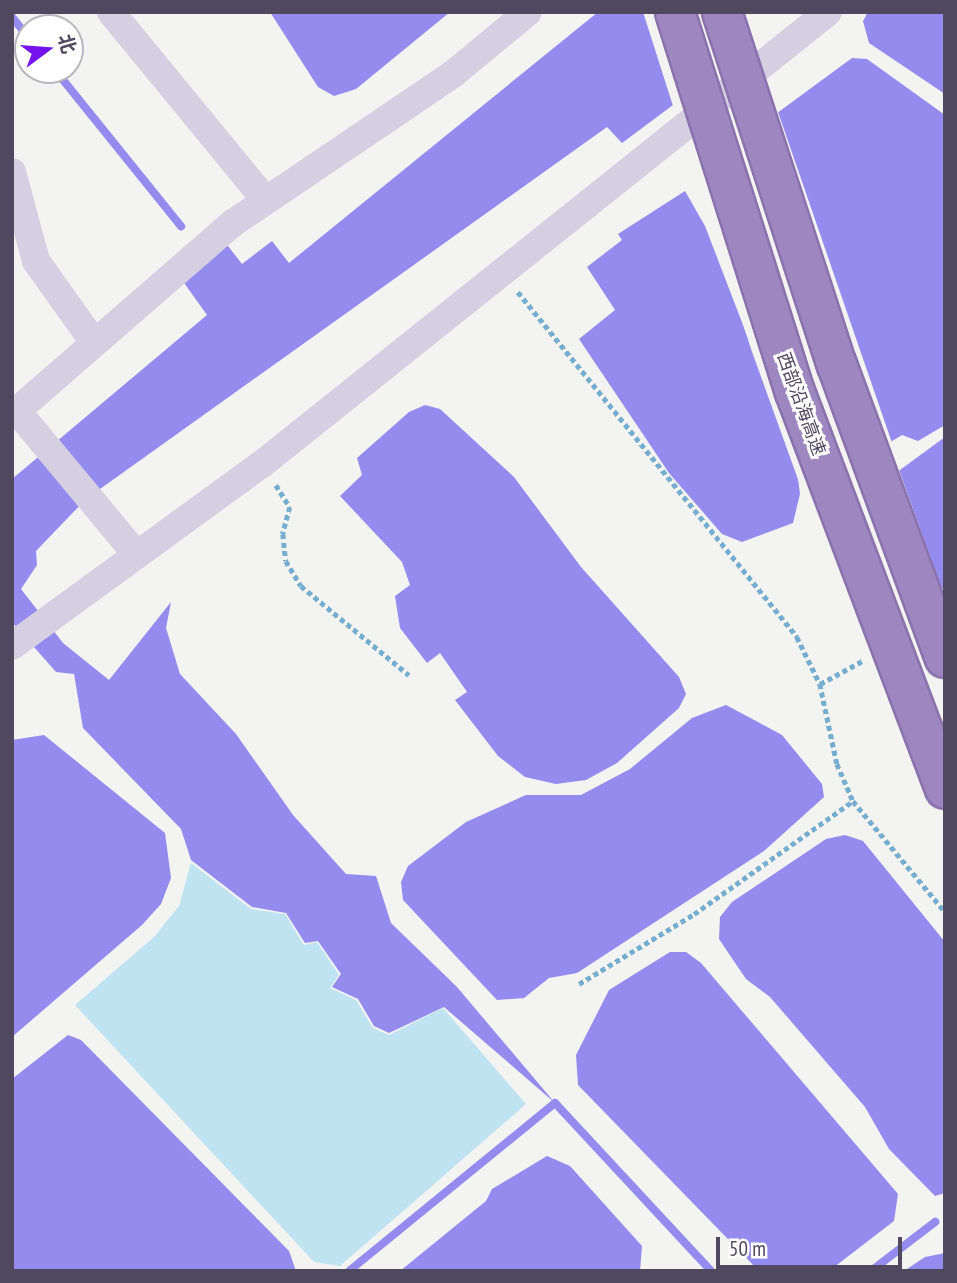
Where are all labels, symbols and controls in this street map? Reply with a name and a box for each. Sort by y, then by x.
north arrow [14,14,84,84]
text: 北 [53,31,81,56]
street label: 西部沿海高速 [772,350,830,458]
scale bar [719,1224,904,1268]
text: 50 m [729,1235,766,1262]

